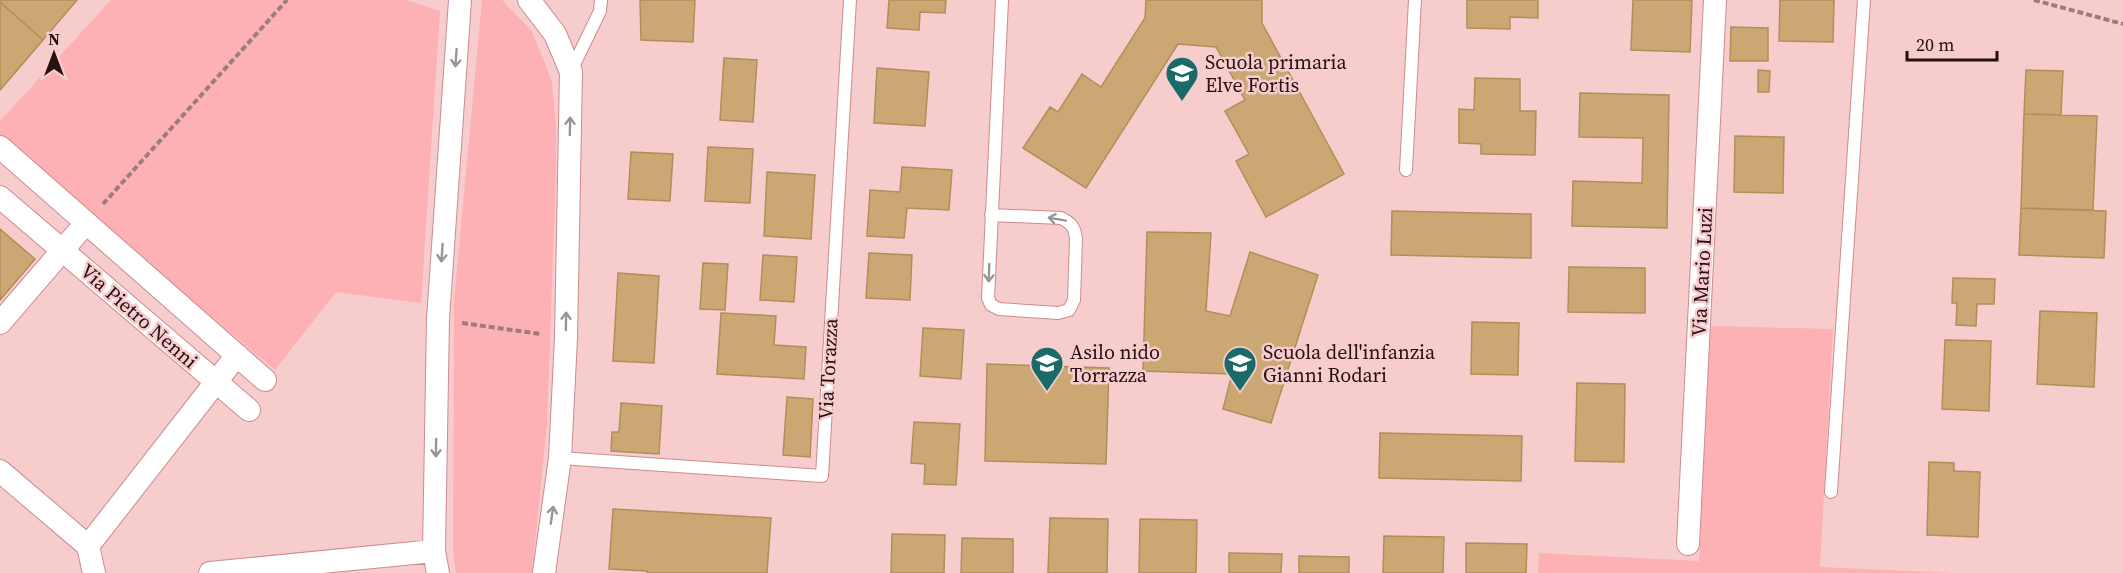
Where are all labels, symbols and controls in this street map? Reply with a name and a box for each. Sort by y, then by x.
north arrow [24,24,84,84]
scale bar [1907,24,1997,62]
text: N [48,28,60,50]
text: 20 m [1916,32,1954,57]
one-way arrow [450,48,461,68]
place label: Scuola primaria Elve Fortis [1205,48,1347,99]
school or university icon: Scuola primaria Elve Fortis [1164,55,1200,102]
one-way arrow [564,116,576,136]
street label: Via Mario Luzi [1685,206,1719,337]
one-way arrow [1048,213,1067,224]
one-way arrow [437,242,448,262]
street label: Via Pietro Nenni [74,257,204,375]
one-way arrow [983,263,994,283]
one-way arrow [560,311,572,331]
street label: Via Torazza [811,317,845,421]
place label: Asilo nido Torrazza [1070,338,1160,389]
place label: Scuola dell'infanzia Gianni Rodari [1263,338,1436,389]
school or university icon: Asilo nido Torrazza [1029,345,1065,392]
school or university icon: Scuola dell'infanzia Gianni Rodari [1222,345,1258,392]
one-way arrow [430,437,442,457]
one-way arrow [546,506,557,525]

